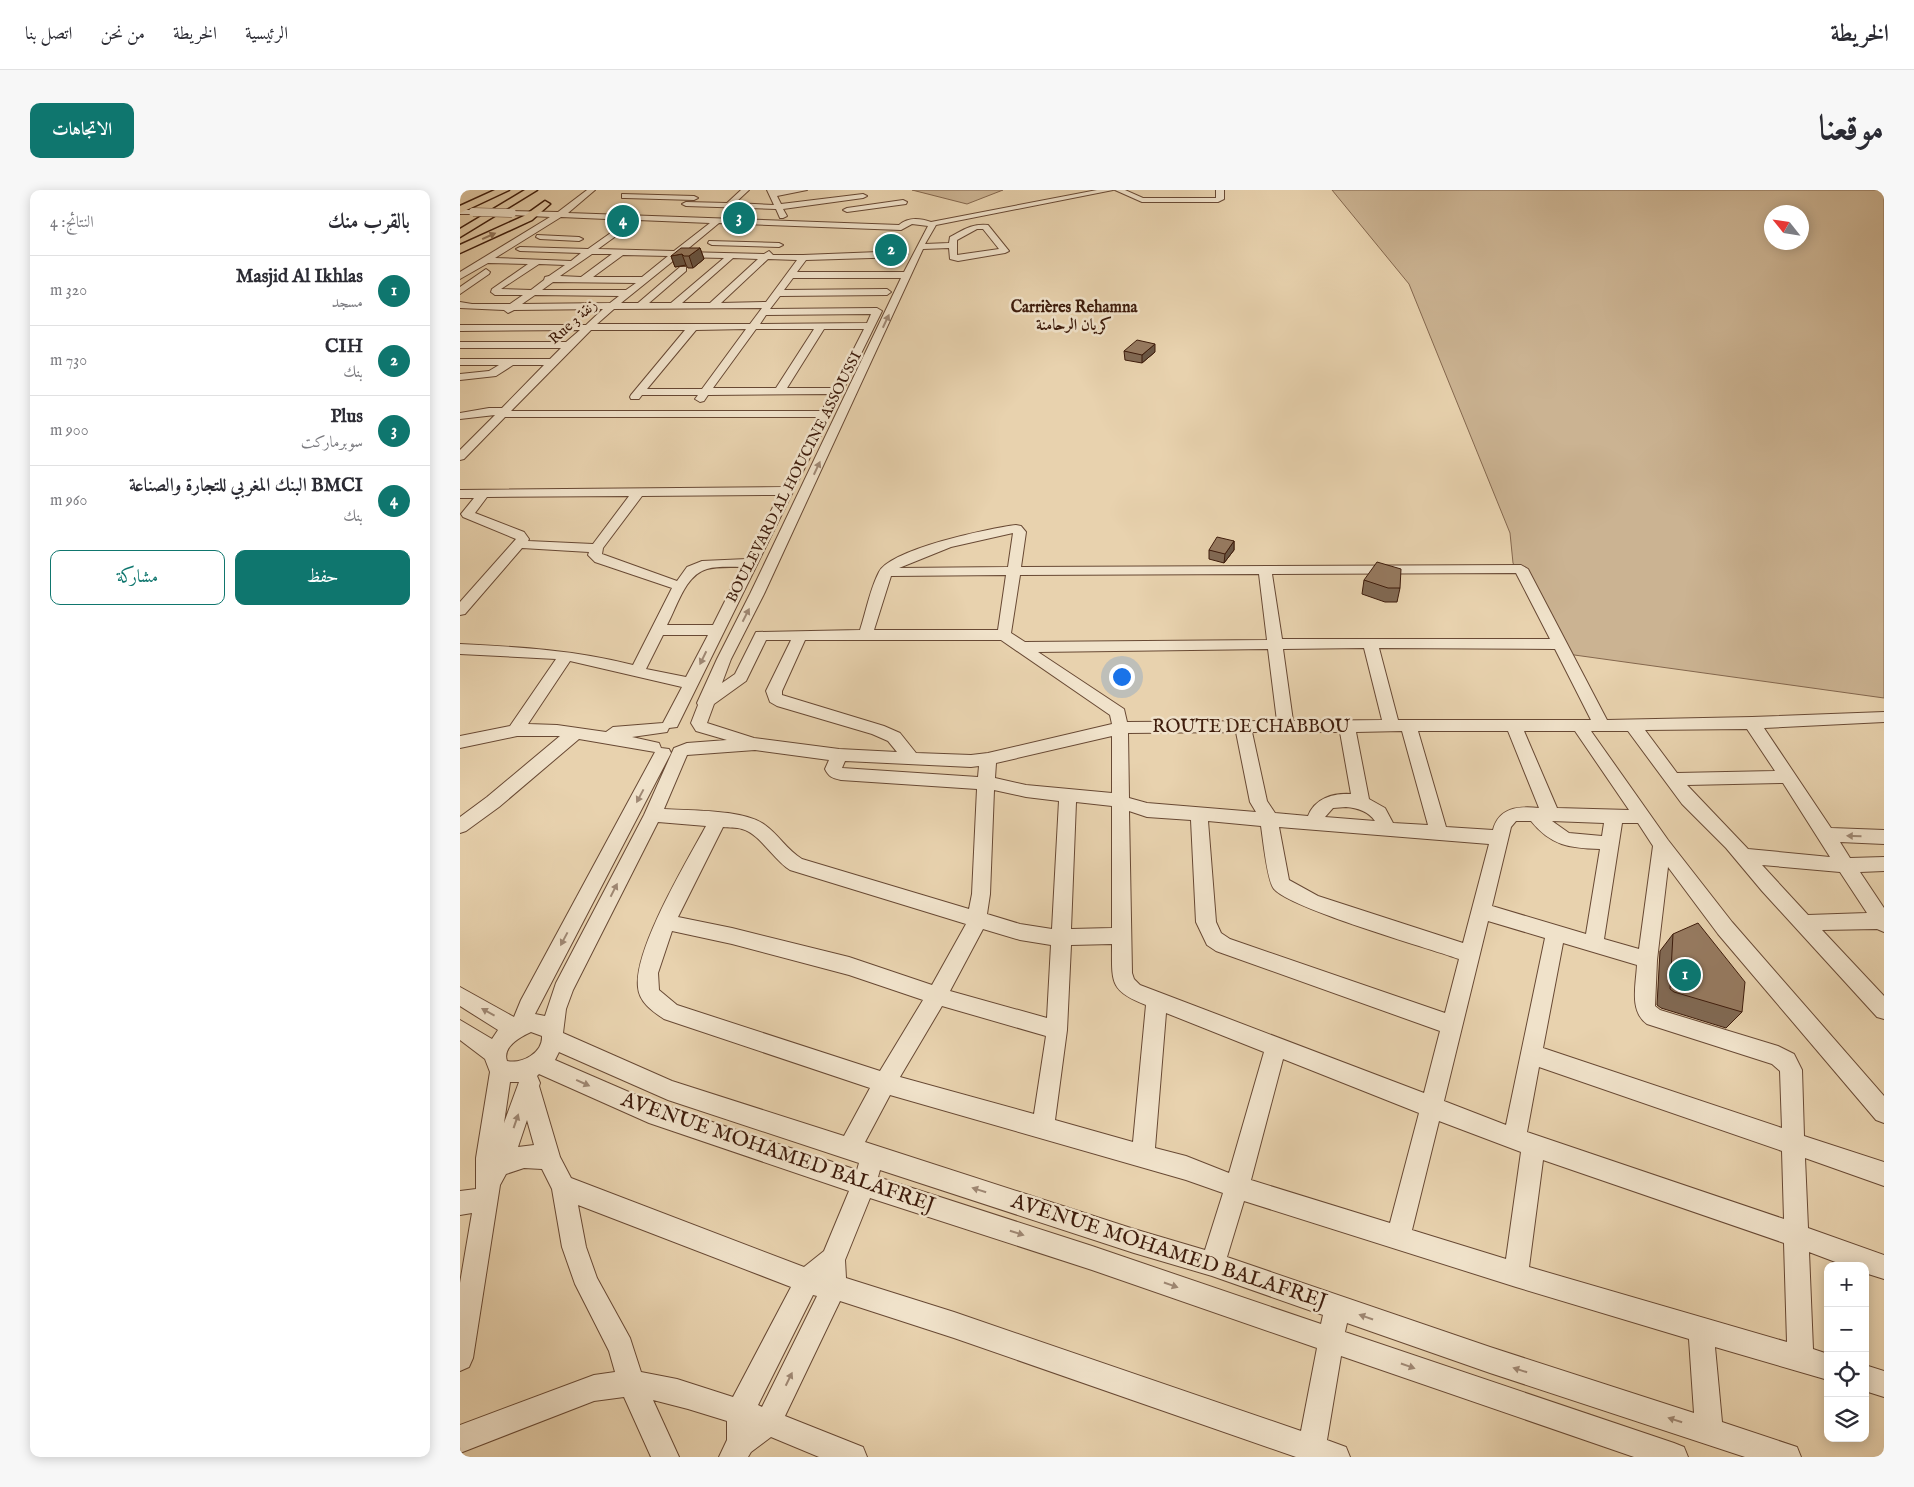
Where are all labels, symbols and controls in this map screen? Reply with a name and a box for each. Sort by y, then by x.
text: الخريطة [1831,19,1889,50]
text: اتصل بنا [25,23,72,46]
text: من نحن [100,23,145,46]
text: الخريطة [173,23,217,46]
text: الرئيسية [245,23,288,46]
button: الاتجاهات [30,103,134,158]
text: موقعنا [1819,107,1884,152]
pin: 3 [723,199,755,237]
pin: 4 [607,202,639,240]
north arrow [1764,205,1809,250]
text: بالقرب منك [328,209,410,236]
text: النتائج: 4 [50,213,94,233]
one-way arrow [482,231,496,239]
pin: 2 [875,231,907,269]
text: Masjid Al Ikhlas [236,265,363,289]
text: 320 m [50,281,87,301]
text: 1 [391,281,397,301]
text: مسجد [332,293,363,313]
street label: Rue 3 زنقة [545,295,601,349]
district label: Carrières Rehamna كريان الرحامنة [1011,298,1138,336]
one-way arrow [882,314,890,328]
text: CIH [325,335,363,359]
street label: BOULEVARD AL HOUCINE ASSOUSSI [722,348,866,606]
text: 730 m [50,351,87,371]
text: 2 [390,351,398,371]
text: بنك [343,363,363,383]
text: Plus [330,405,363,429]
text: 900 m [50,421,89,441]
text: 3 [391,421,397,441]
text: سوبرماركت [301,433,363,453]
one-way arrow [813,461,821,475]
text: BMCI البنك المغربي للتجارة والصناعة [129,474,363,498]
text: 960 m [50,491,87,511]
text: 4 [390,491,398,511]
text: بنك [343,507,363,527]
button: مشاركة [50,550,225,605]
button: حفظ [235,550,410,605]
one-way arrow [742,607,751,622]
one-way arrow [699,651,707,665]
your location [1109,664,1135,690]
street label: ROUTE DE CHABBOU [1152,716,1351,739]
one-way arrow [636,789,645,803]
one-way arrow [1846,832,1862,840]
one-way arrow [610,883,618,897]
one-way arrow [560,932,568,947]
pin: 1 [1669,956,1701,994]
one-way arrow [481,1008,495,1016]
one-way arrow [576,1079,590,1087]
street label: AVENUE MOHAMED BALAFREJ [616,1086,939,1220]
one-way arrow [512,1114,520,1129]
one-way arrow [971,1186,986,1194]
street label: AVENUE MOHAMED BALAFREJ [1007,1188,1331,1316]
one-way arrow [1010,1230,1025,1237]
map controls [1824,1262,1869,1442]
button: + [1824,1262,1869,1307]
one-way arrow [1164,1282,1179,1290]
button: − [1824,1307,1869,1352]
one-way arrow [1359,1313,1374,1320]
button: locate [1824,1352,1869,1397]
one-way arrow [1400,1363,1415,1370]
one-way arrow [1512,1366,1527,1374]
one-way arrow [786,1372,794,1386]
button: layers [1824,1397,1869,1442]
one-way arrow [1667,1416,1682,1423]

